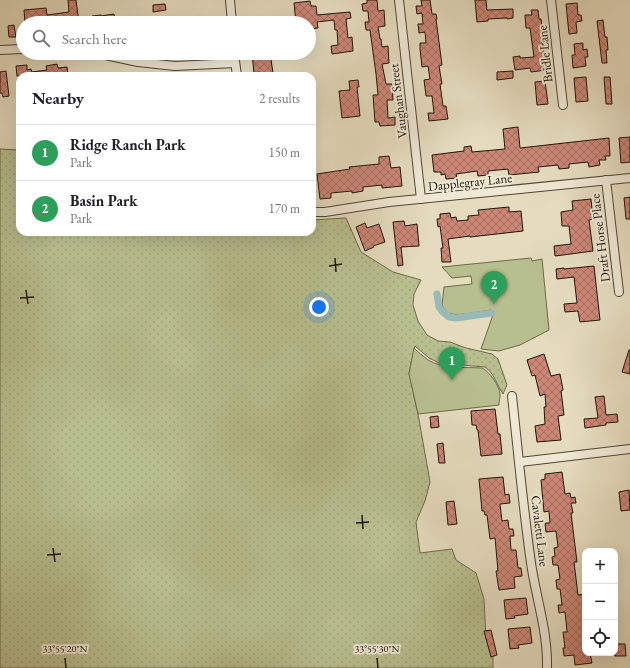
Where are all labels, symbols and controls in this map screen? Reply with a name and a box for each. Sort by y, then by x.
search box [16,16,316,60]
street label: Bridle Lane [534,25,556,83]
icon: search [30,27,52,49]
text: Search here [62,29,127,48]
street label: Vaughan Street [385,63,411,139]
text: Nearby [32,87,84,109]
text: 2 results [259,90,300,107]
text: Ridge Ranch Park [70,135,185,154]
text: 1 [42,144,48,161]
text: 150 m [269,144,300,161]
text: Park [70,154,92,171]
street label: Dapplegray Lane [427,169,513,195]
text: Basin Park [70,191,138,210]
street label: Draft Horse Place [586,193,614,283]
text: 2 [42,200,48,217]
text: 170 m [269,200,300,217]
text: Park [70,210,92,227]
pin: 2 [481,271,507,304]
your location [309,297,329,317]
pin: 1 [439,347,465,380]
street label: Cavaletti Lane [527,494,553,568]
map controls [582,548,618,656]
button: + [582,548,618,584]
button: − [582,584,618,620]
button: locate [582,620,618,656]
text: 33°55'20"N [43,642,88,655]
text: 33°55'30"N [355,642,400,655]

